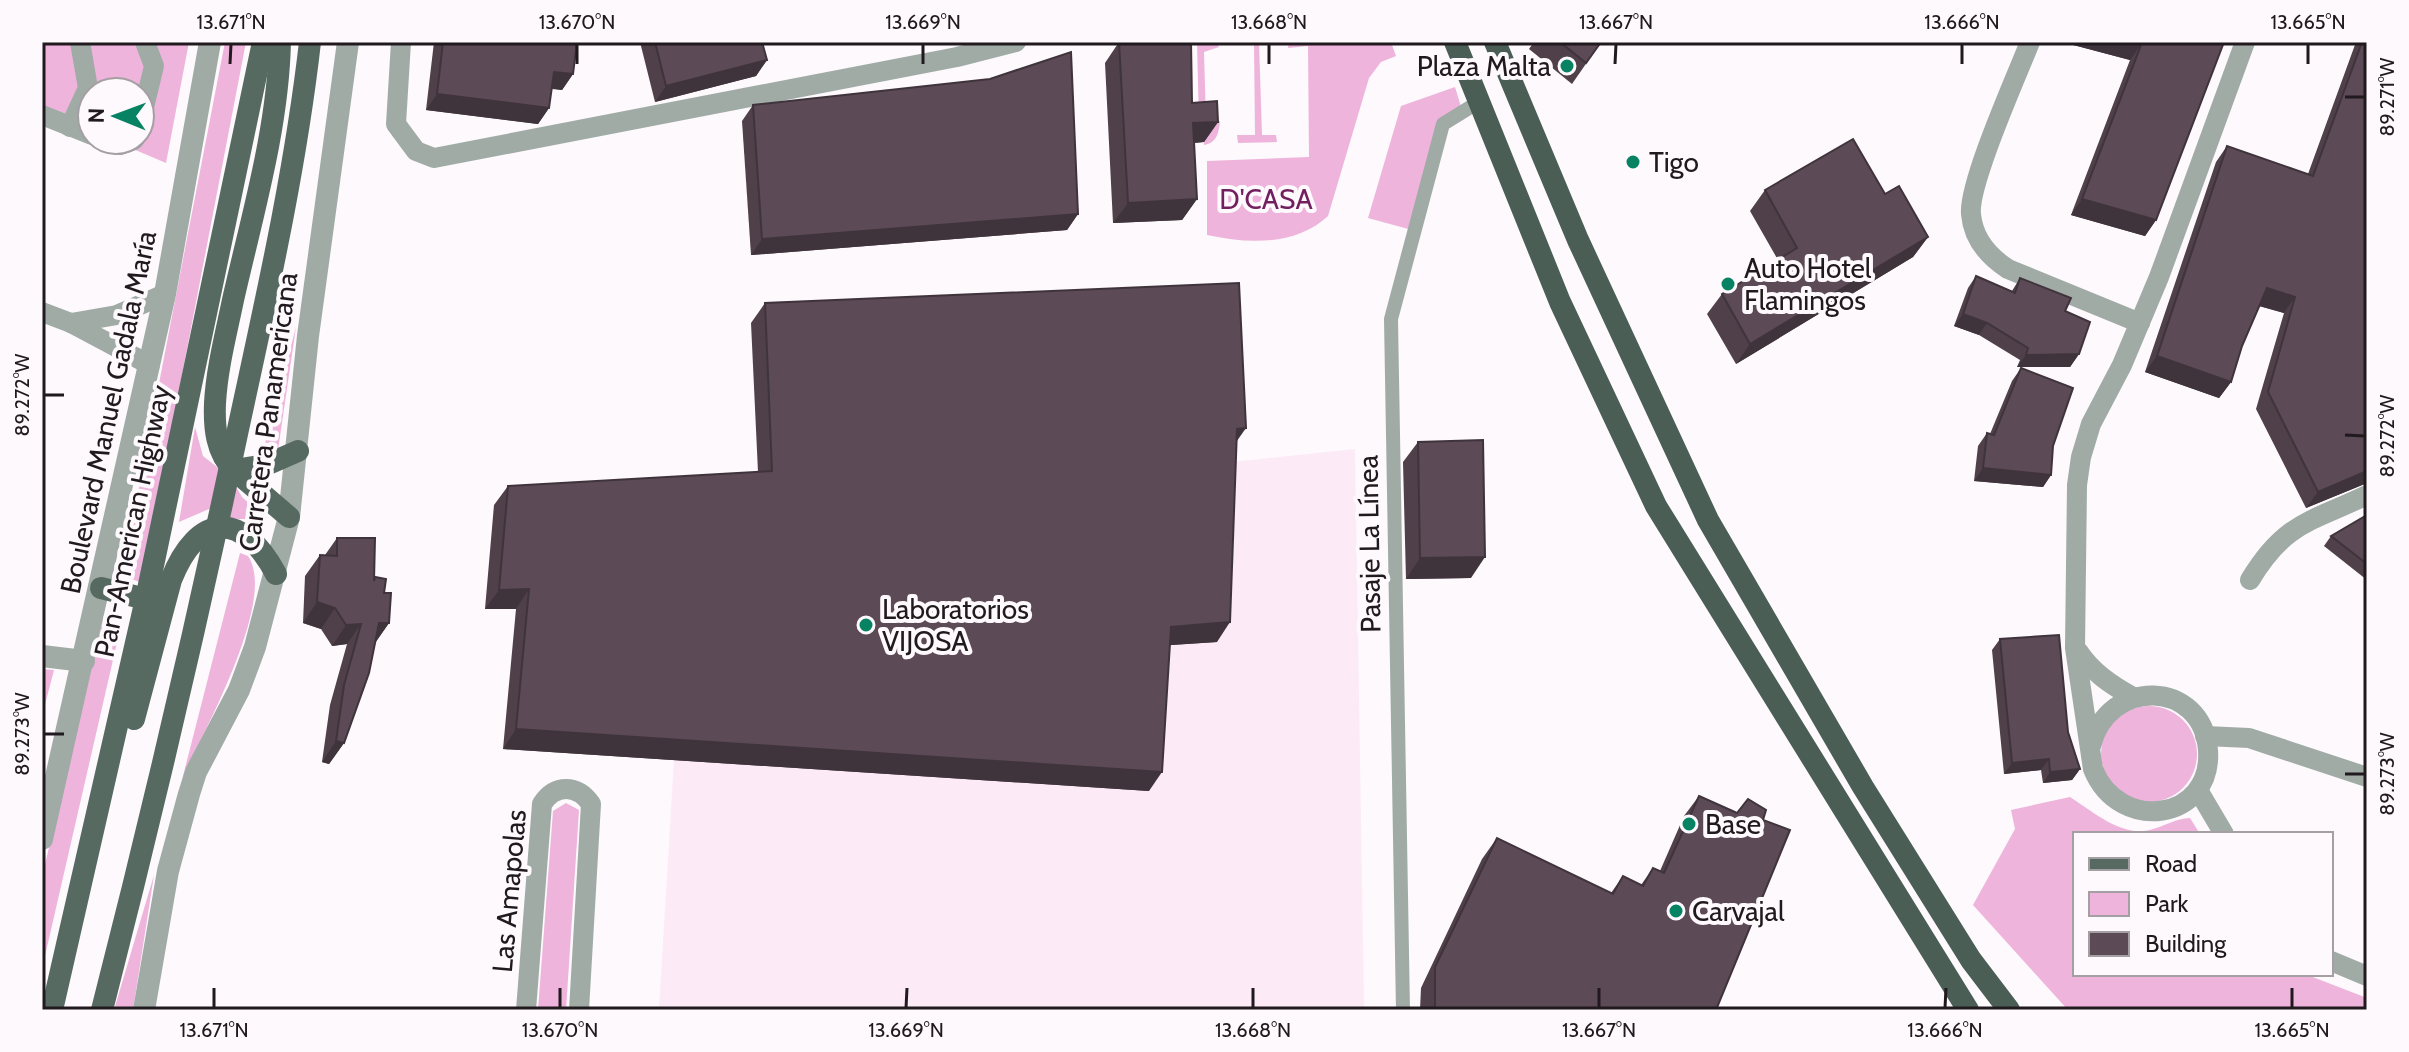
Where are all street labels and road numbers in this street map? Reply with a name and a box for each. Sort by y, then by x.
street label: Boulevard Manuel Gadala María [53,227,163,597]
street label: Carretera Panamericana [232,270,304,554]
street label: Pan-American Highway [87,382,177,660]
street label: Pasaje La Línea [1350,454,1388,633]
street label: Las Amapolas [485,808,533,974]

